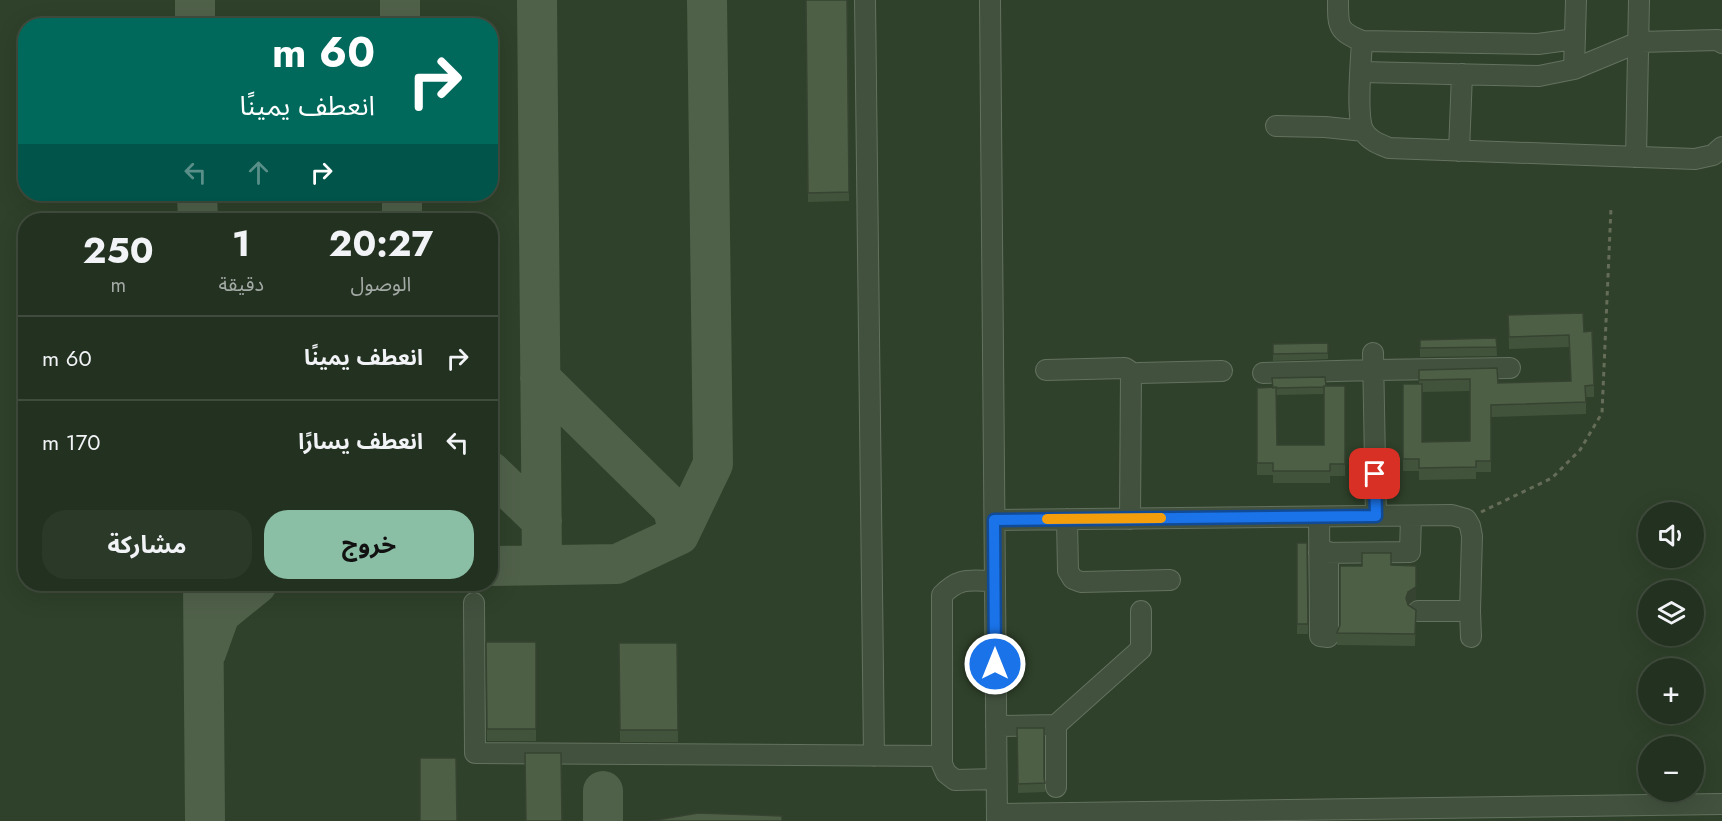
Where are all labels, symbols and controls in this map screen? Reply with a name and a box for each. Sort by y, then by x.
text: 60 m [272,22,375,83]
icon: right [396,42,474,120]
text: انعطف يمينًا [239,86,375,125]
icon: left [179,156,212,189]
icon: ahead [242,156,275,189]
icon: right [305,156,338,189]
text: 1 [232,217,250,269]
text: 20:27 [329,217,433,269]
text: 250 [83,224,154,276]
text: دقيقة [218,270,264,299]
text: الوصول [351,270,411,299]
text: m [110,271,126,300]
text: انعطف يمينًا [304,341,423,373]
text: 60 m [42,342,92,374]
icon: right [441,342,474,375]
text: انعطف يسارًا [298,425,423,457]
text: 170 m [42,426,100,458]
icon: left [441,426,474,459]
pin [1349,448,1400,499]
icon: arrive [1358,457,1391,490]
map controls [1638,502,1704,802]
button: sound [1638,502,1704,568]
button: مشاركة [42,510,252,579]
button: خروج [264,510,474,579]
button: layers [1638,580,1704,646]
position arrow [963,632,1027,696]
button: + [1638,658,1704,724]
button: − [1638,736,1704,802]

